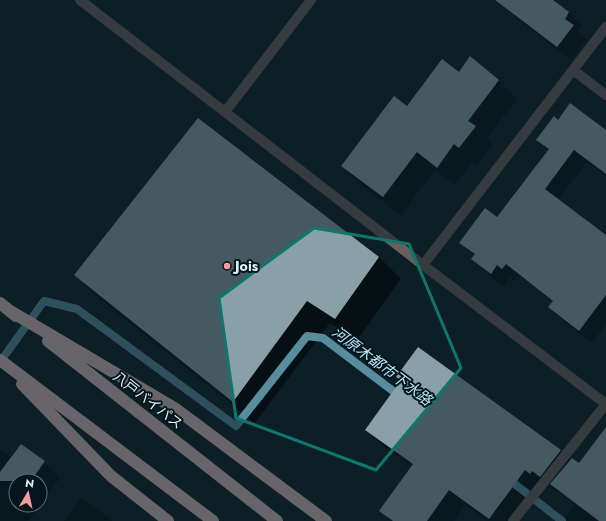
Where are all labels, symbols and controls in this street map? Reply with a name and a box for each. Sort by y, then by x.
place label: Jois [232,256,259,276]
marker: Jois [222,261,232,271]
water label: 河原木都市下水路 [327,321,438,412]
street label: 八戸バイパス [109,366,187,434]
north arrow [8,473,48,513]
text: N [24,475,35,492]

